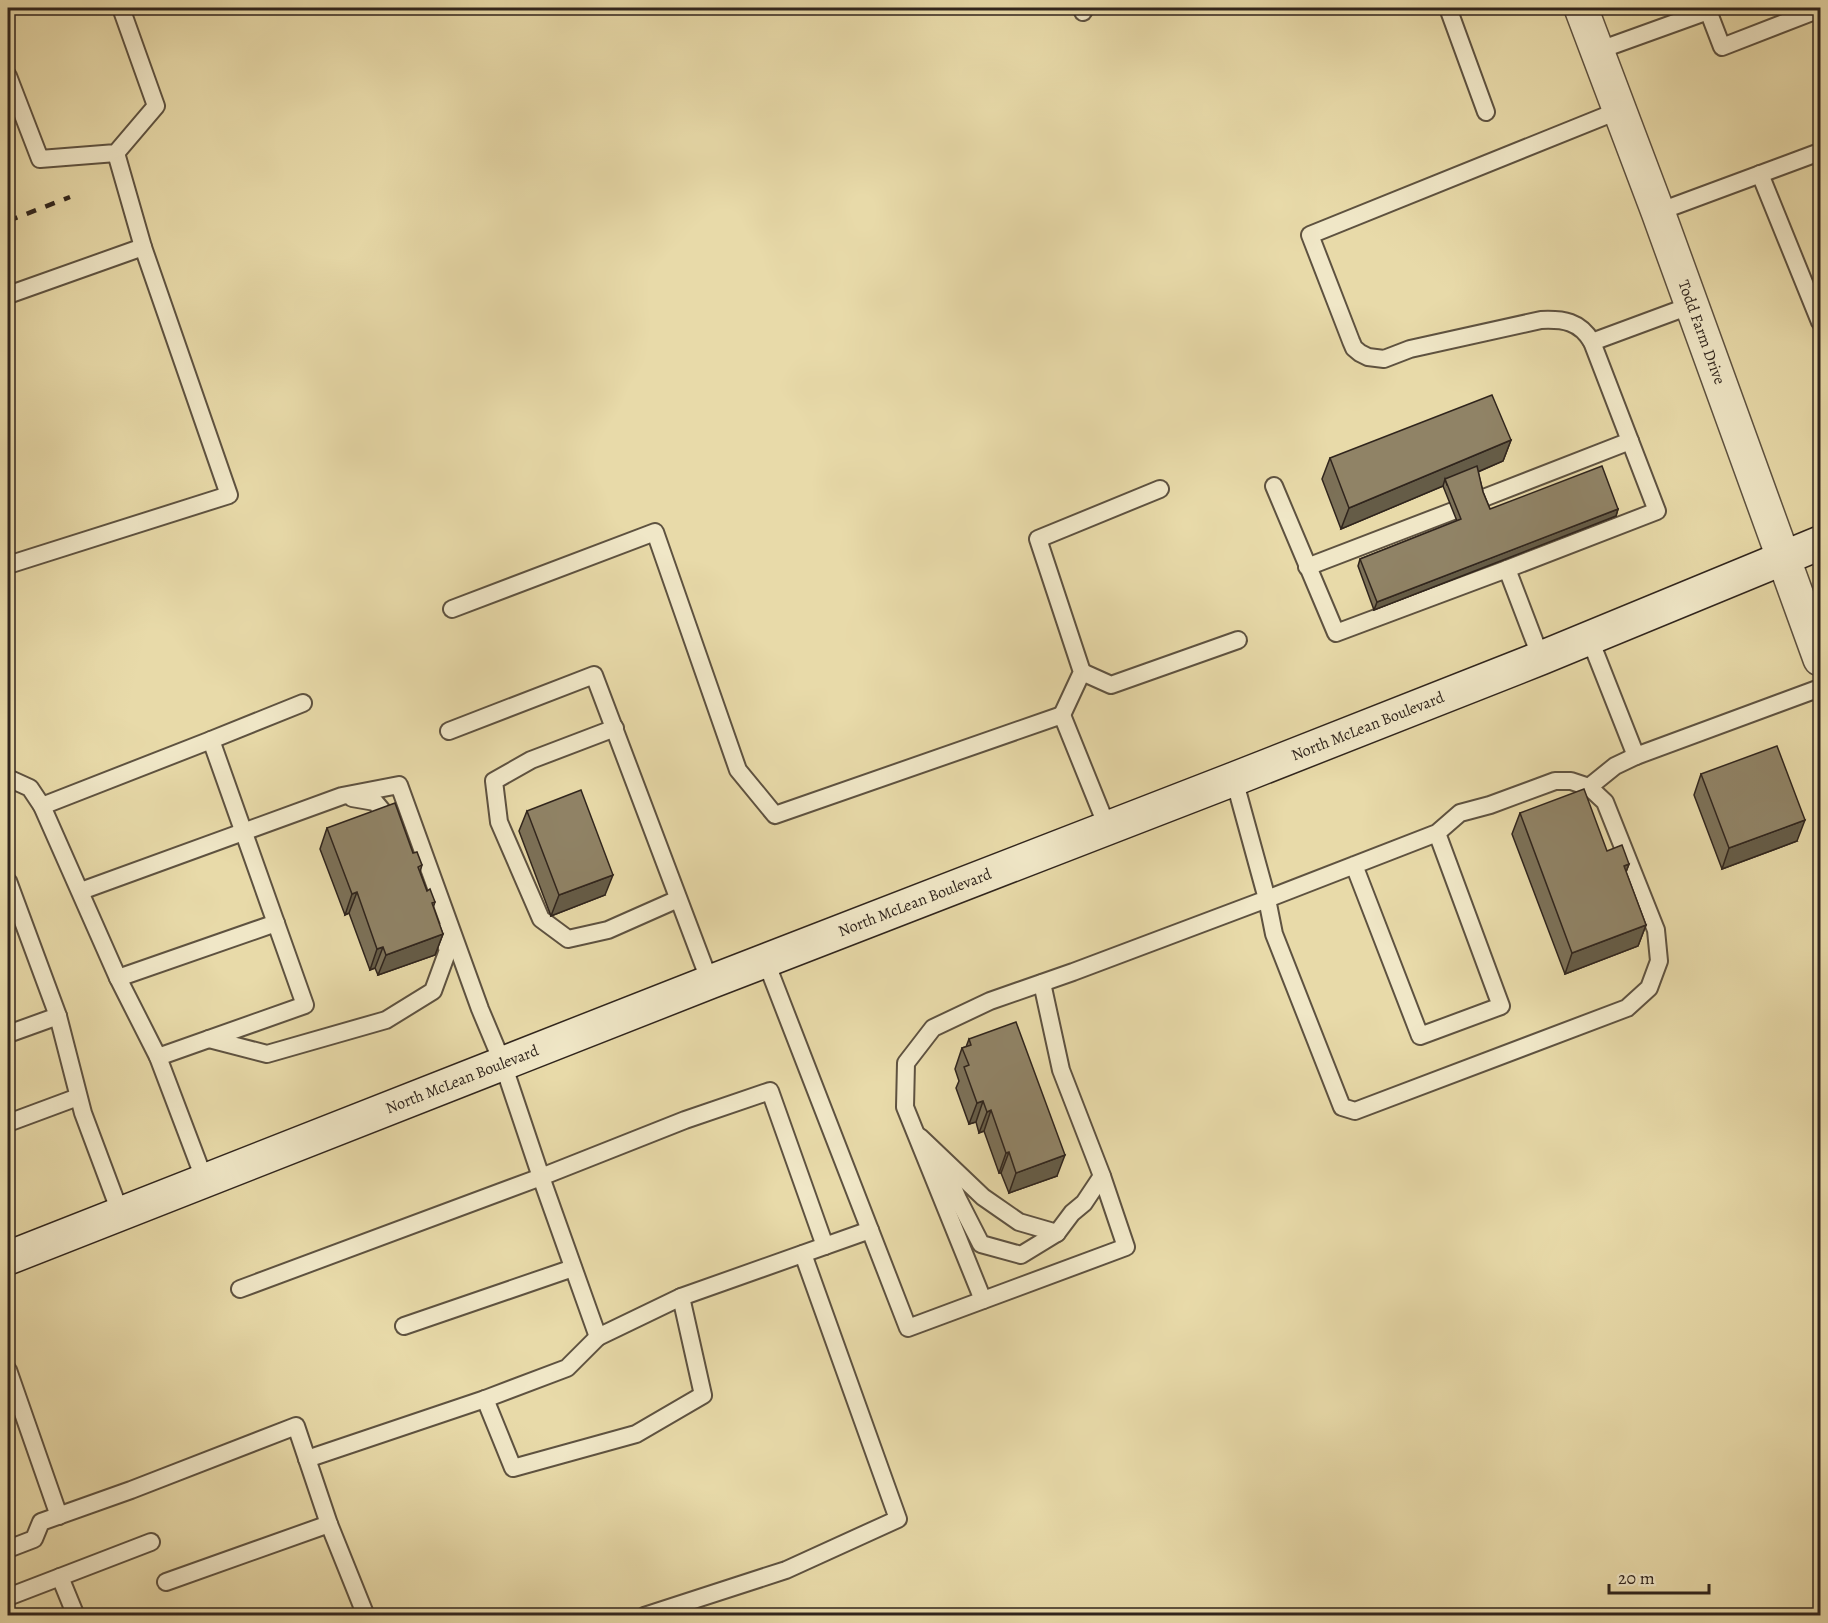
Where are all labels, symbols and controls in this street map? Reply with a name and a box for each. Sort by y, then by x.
street label: Todd Farm Drive [1673,277,1731,388]
street label: North McLean Boulevard [1288,686,1448,766]
street label: North McLean Boulevard [835,863,995,942]
street label: North McLean Boulevard [382,1039,542,1119]
scale bar [1609,1557,1710,1595]
text: 20 m [1618,1566,1655,1590]

